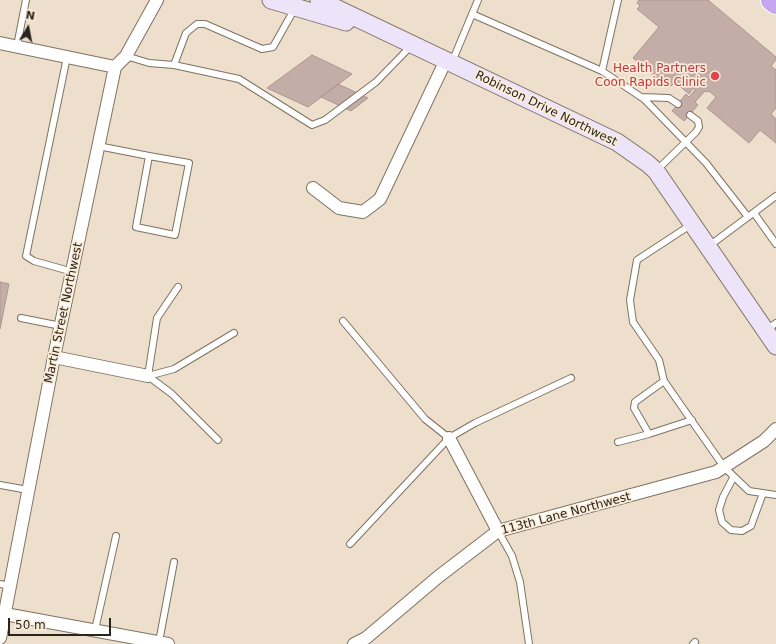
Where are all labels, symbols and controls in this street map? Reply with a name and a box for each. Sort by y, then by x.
north arrow [8,8,48,48]
text: N [25,8,36,23]
place label: Health Partners Coon Rapids Clinic [595,62,706,90]
street label: Robinson Drive Northwest [473,68,619,150]
marker: Health Partners Coon Rapids Clinic [709,70,721,82]
street label: Martin Street Northwest [42,241,86,385]
street label: 113th Lane Northwest [500,490,632,538]
scale bar [10,610,113,636]
text: 50 m [15,618,46,632]

